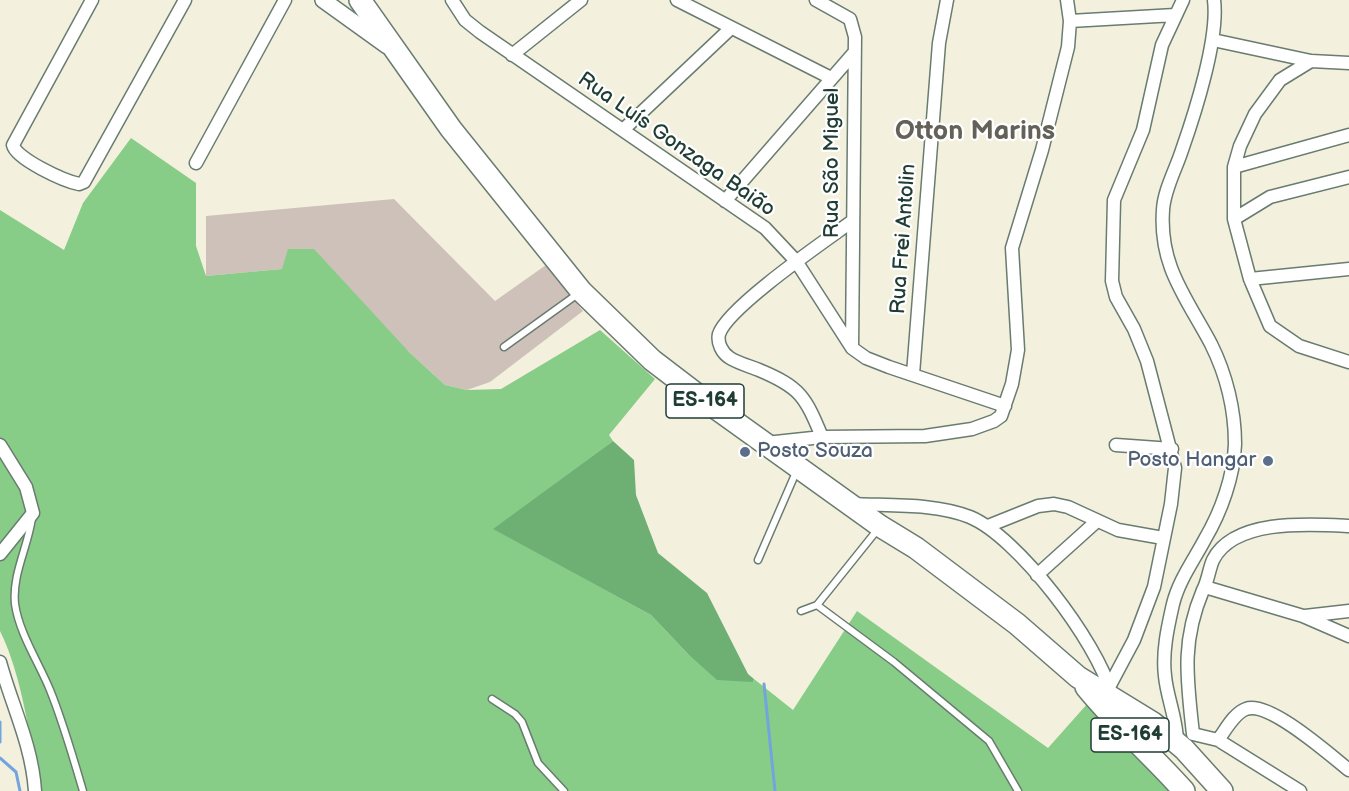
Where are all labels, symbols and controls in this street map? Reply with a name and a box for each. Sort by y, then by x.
street label: Rua Luís Gonzaga Baião [573,67,779,223]
street label: Rua São Miguel [820,88,846,238]
district label: Otton Marins [895,116,1055,148]
street label: Rua Frei Antolin [886,163,922,315]
road number: ES-164 [666,384,744,418]
place label: Posto Souza [757,439,873,465]
marker: Posto Souza [738,445,752,459]
place label: Posto Hangar [1127,448,1256,474]
marker: Posto Hangar [1261,454,1275,468]
road number: ES-164 [1091,718,1169,752]

